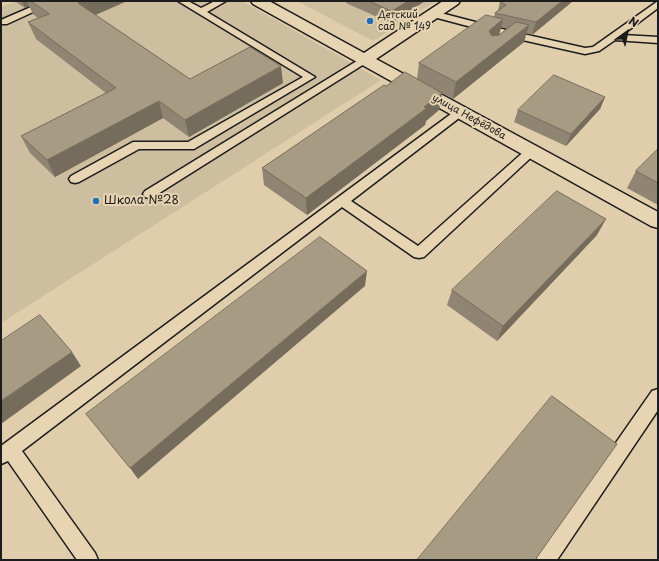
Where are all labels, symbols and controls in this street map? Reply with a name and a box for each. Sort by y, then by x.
place label: Детский сад № 149 [378,9,431,32]
north arrow [607,12,647,52]
text: N [626,12,642,31]
marker: Детский сад № 149 [365,16,375,26]
street label: улица Нефёдова [430,92,508,142]
place label: Школа №28 [104,194,179,208]
marker: Школа №28 [91,196,101,206]

